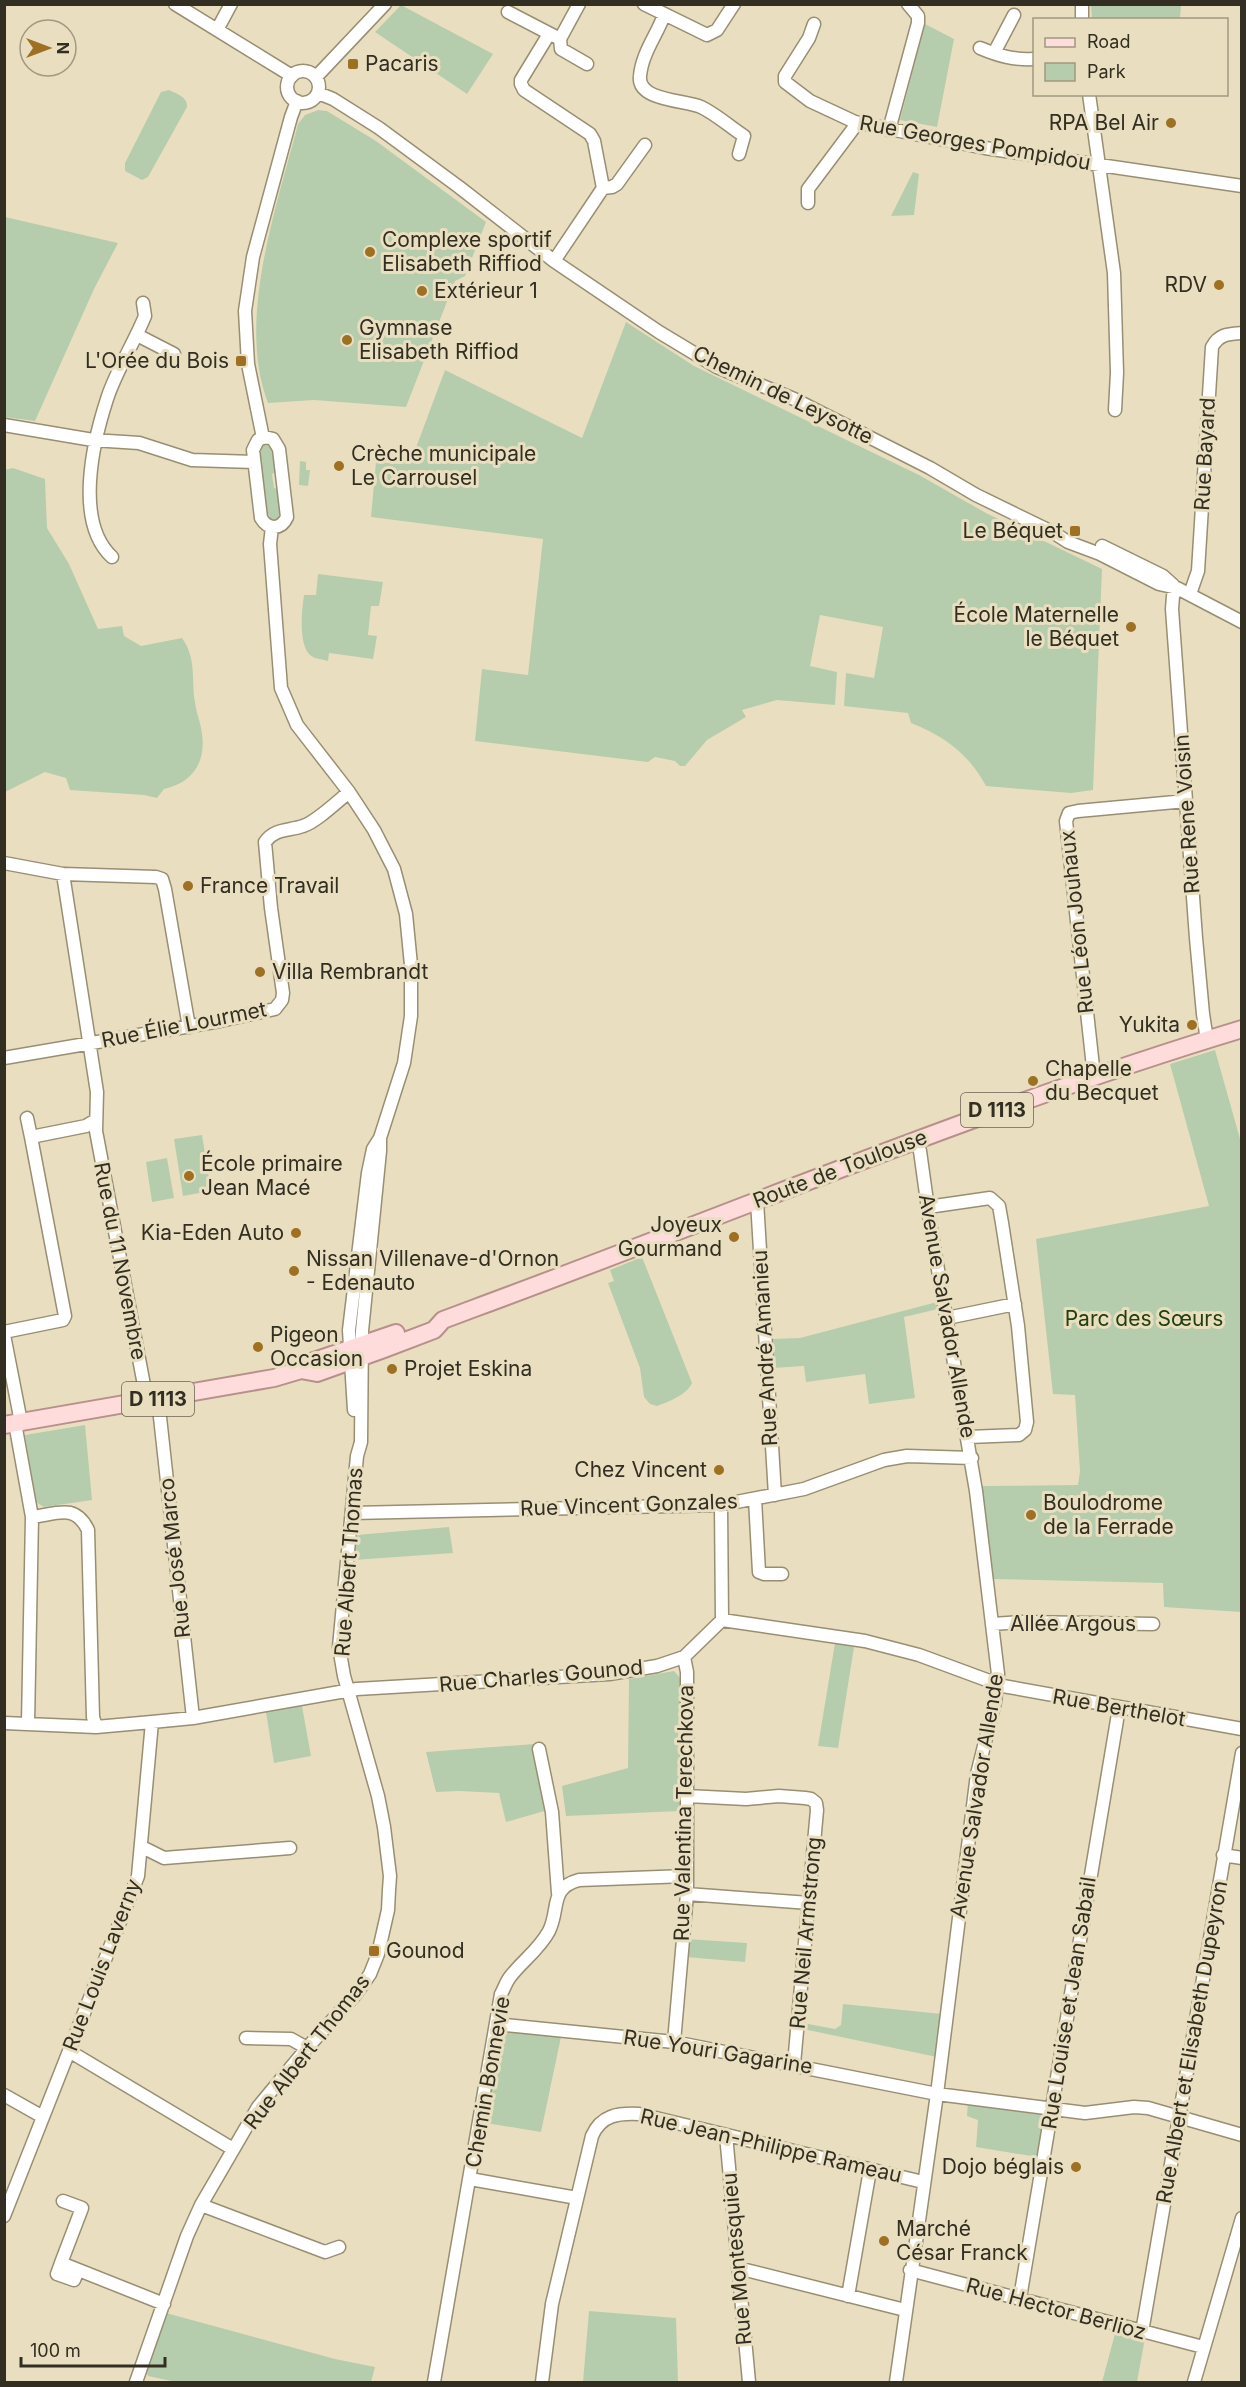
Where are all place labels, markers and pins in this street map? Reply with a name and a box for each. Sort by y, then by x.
place label: Pacaris [365,51,439,76]
marker: Pacaris [346,57,360,71]
place label: RPA Bel Air [1049,110,1159,135]
marker: RPA Bel Air [1164,116,1178,130]
place label: Complexe sportif Elisabeth Riffiod [382,227,552,276]
marker: Complexe sportif Elisabeth Riffiod [363,245,377,259]
place label: RDV [1165,272,1207,297]
place label: Extérieur 1 [434,278,538,303]
marker: RDV [1212,278,1226,292]
marker: Extérieur 1 [415,284,429,298]
place label: Gymnase Elisabeth Riffiod [359,315,519,364]
marker: Gymnase Elisabeth Riffiod [340,333,354,347]
place label: L'Orée du Bois [85,348,229,373]
marker: L'Orée du Bois [234,354,248,368]
place label: Crèche municipale Le Carrousel [351,441,536,490]
marker: Crèche municipale Le Carrousel [332,459,346,473]
place label: Le Béquet [963,518,1063,543]
marker: Le Béquet [1068,524,1082,538]
place label: École Maternelle le Béquet [954,601,1119,651]
marker: École Maternelle le Béquet [1124,620,1138,634]
place label: France Travail [200,873,339,898]
marker: France Travail [181,879,195,893]
place label: Villa Rembrandt [272,959,428,984]
marker: Villa Rembrandt [253,965,267,979]
place label: Yukita [1119,1012,1180,1037]
marker: Yukita [1185,1018,1199,1032]
place label: Chapelle du Becquet [1045,1056,1159,1105]
marker: Chapelle du Becquet [1026,1074,1040,1088]
place label: École primaire Jean Macé [201,1150,343,1200]
marker: École primaire Jean Macé [182,1169,196,1183]
place label: Joyeux Gourmand [618,1212,722,1261]
place label: Kia-Eden Auto [141,1220,284,1245]
marker: Kia-Eden Auto [289,1226,303,1240]
marker: Joyeux Gourmand [727,1230,741,1244]
place label: Nissan Villenave-d'Ornon - Edenauto [306,1246,559,1295]
marker: Nissan Villenave-d'Ornon - Edenauto [287,1264,301,1278]
place label: Pigeon Occasion [270,1322,363,1371]
marker: Pigeon Occasion [251,1340,265,1354]
place label: Projet Eskina [404,1356,532,1381]
marker: Projet Eskina [385,1362,399,1376]
place label: Chez Vincent [574,1457,707,1482]
marker: Chez Vincent [712,1463,726,1477]
place label: Boulodrome de la Ferrade [1043,1490,1174,1539]
marker: Boulodrome de la Ferrade [1024,1508,1038,1522]
place label: Gounod [386,1938,465,1963]
marker: Gounod [367,1944,381,1958]
place label: Dojo béglais [942,2154,1064,2179]
marker: Dojo béglais [1069,2160,1083,2174]
place label: Marché César Franck [896,2216,1028,2265]
marker: Marché César Franck [877,2234,891,2248]

